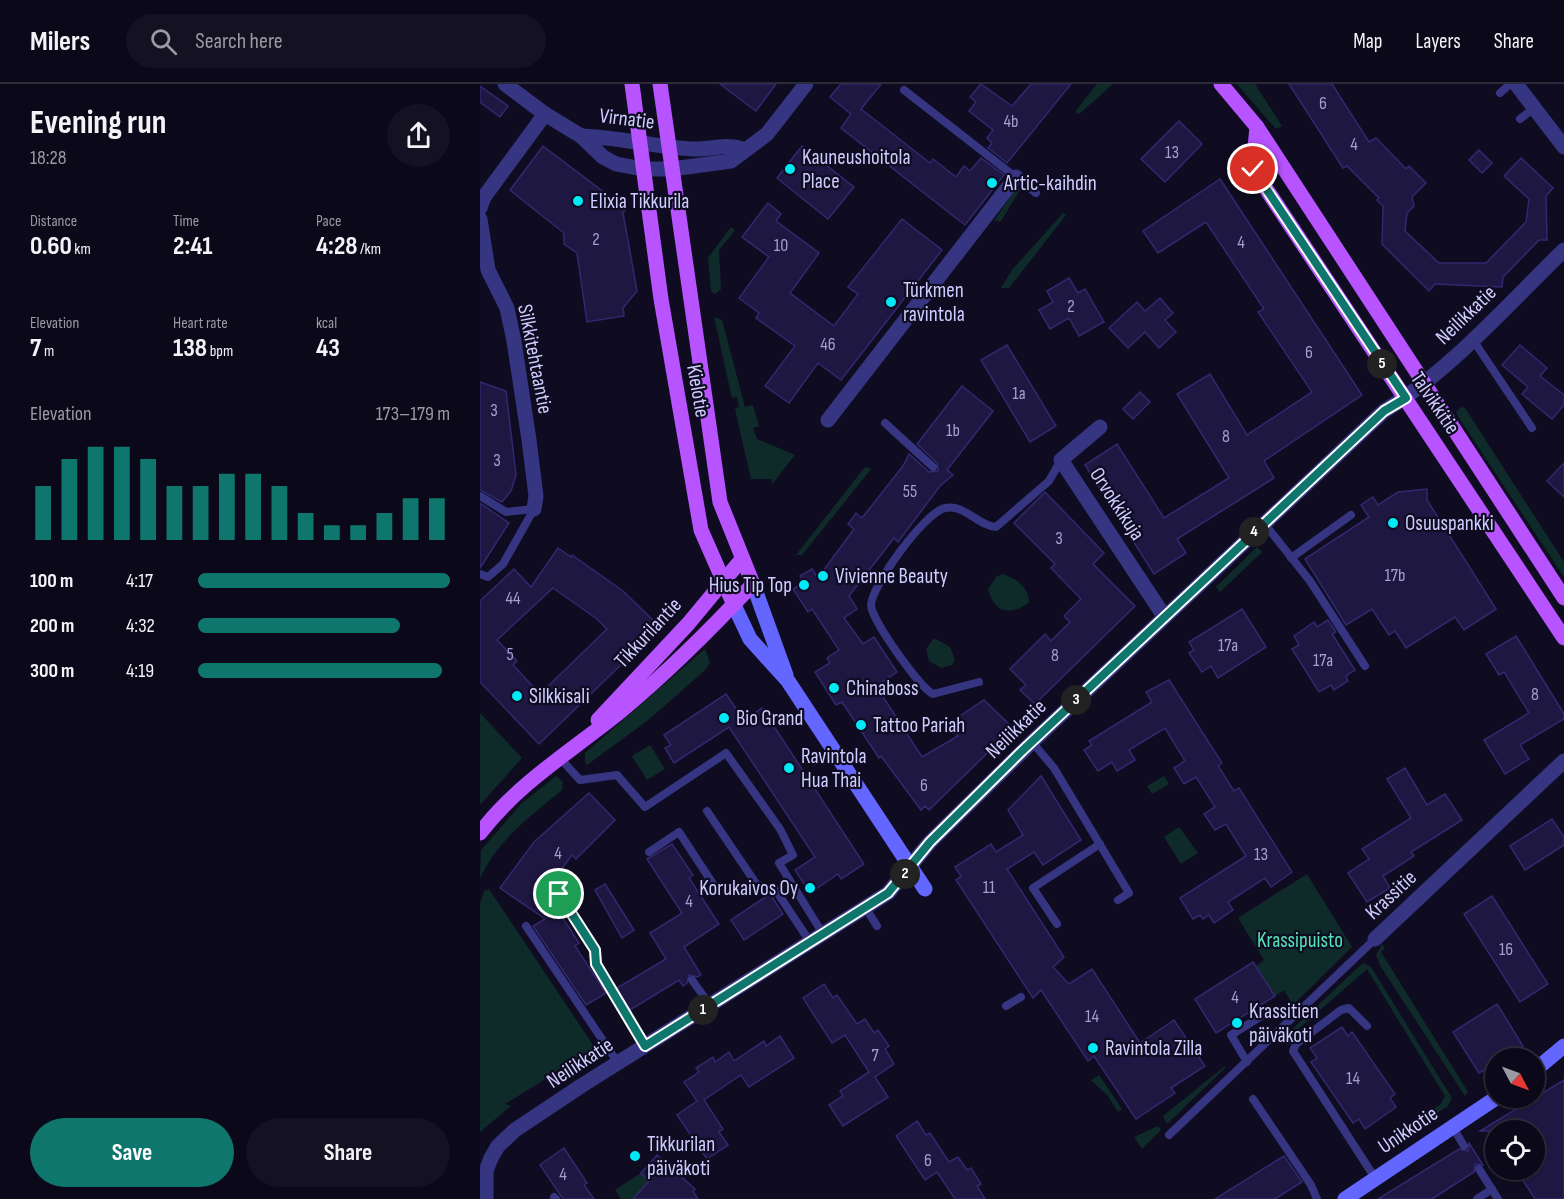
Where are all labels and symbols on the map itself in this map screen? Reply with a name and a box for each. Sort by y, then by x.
house number: 6 [1319,93,1327,114]
street label: Virnatie [598,103,656,135]
house number: 4b [1004,111,1019,132]
house number: 4 [1350,134,1358,155]
house number: 13 [1165,142,1179,163]
pin [1227,143,1278,194]
place label: Kauneushoitola Place [802,145,911,194]
marker: Kauneushoitola Place [783,162,797,176]
place label: Artic-kaihdin [1003,171,1097,196]
marker: Artic-kaihdin [985,176,999,190]
place label: Elixia Tikkurila [590,189,689,214]
marker: Elixia Tikkurila [571,194,585,208]
house number: 2 [592,229,600,250]
house number: 4 [1237,232,1245,253]
house number: 10 [774,235,788,256]
place label: Türkmen ravintola [903,278,965,327]
street label: Neilikkatie [1431,280,1501,350]
marker: Türkmen ravintola [884,295,898,309]
house number: 2 [1067,296,1075,317]
street label: Silkkitehtaantie [512,302,558,416]
house number: 46 [820,334,836,355]
house number: 6 [1305,342,1313,363]
pin: 5 [1367,349,1397,379]
street label: Kielotie [681,363,715,419]
street label: Talvikkitie [1405,367,1465,439]
house number: 1a [1012,383,1026,404]
house number: 3 [490,400,498,421]
house number: 1b [946,420,960,441]
house number: 8 [1222,426,1230,447]
house number: 3 [493,450,501,471]
street label: Orvokkikuja [1084,463,1150,545]
house number: 55 [903,481,917,502]
place label: Osuuspankki [1405,511,1494,536]
marker: Osuuspankki [1386,516,1400,530]
pin: 4 [1239,517,1269,547]
house number: 3 [1055,528,1063,549]
place label: Vivienne Beauty [835,564,948,589]
house number: 17b [1385,565,1405,586]
marker: Vivienne Beauty [816,569,830,583]
place label: Hius Tip Top [709,573,792,598]
marker: Hius Tip Top [797,578,811,592]
house number: 44 [505,588,521,609]
street label: Tikkurilantie [609,593,687,673]
house number: 17a [1218,635,1238,656]
house number: 5 [506,644,514,665]
house number: 8 [1051,645,1059,666]
house number: 17a [1313,650,1333,671]
place label: Chinaboss [846,676,918,701]
marker: Chinaboss [827,681,841,695]
place label: Silkkisali [529,684,590,709]
house number: 8 [1531,684,1539,705]
pin: 3 [1061,685,1091,715]
marker: Silkkisali [510,689,524,703]
street label: Neilikkatie [981,694,1051,764]
place label: Bio Grand [736,706,803,731]
marker: Bio Grand [717,711,731,725]
place label: Tattoo Pariah [873,713,965,738]
marker: Tattoo Pariah [854,718,868,732]
place label: Ravintola Hua Thai [801,744,866,793]
marker: Ravintola Hua Thai [782,761,796,775]
house number: 6 [920,775,928,796]
house number: 4 [554,843,562,864]
house number: 13 [1254,844,1268,865]
pin: 2 [890,859,920,889]
street label: Krassitie [1360,865,1422,925]
pin [533,868,584,919]
place label: Korukaivos Oy [699,876,798,901]
house number: 11 [983,877,996,898]
marker: Korukaivos Oy [803,881,817,895]
house number: 4 [685,891,693,912]
park label: Krassipuisto [1257,928,1343,953]
house number: 16 [1499,939,1513,960]
house number: 4 [1231,987,1239,1008]
pin: 1 [688,995,718,1025]
place label: Krassitien päiväkoti [1249,999,1319,1048]
house number: 14 [1085,1006,1099,1027]
marker: Krassitien päiväkoti [1230,1016,1244,1030]
street label: Neilikkatie [542,1032,618,1094]
place label: Ravintola Zilla [1105,1036,1202,1061]
marker: Ravintola Zilla [1086,1041,1100,1055]
house number: 7 [871,1045,879,1066]
north arrow [1485,1048,1545,1108]
house number: 14 [1346,1068,1360,1089]
street label: Unikkotie [1373,1101,1443,1159]
place label: Tikkurilan päiväkoti [647,1132,715,1181]
marker: Tikkurilan päiväkoti [628,1149,642,1163]
house number: 6 [924,1150,932,1171]
house number: 4 [559,1164,567,1185]

